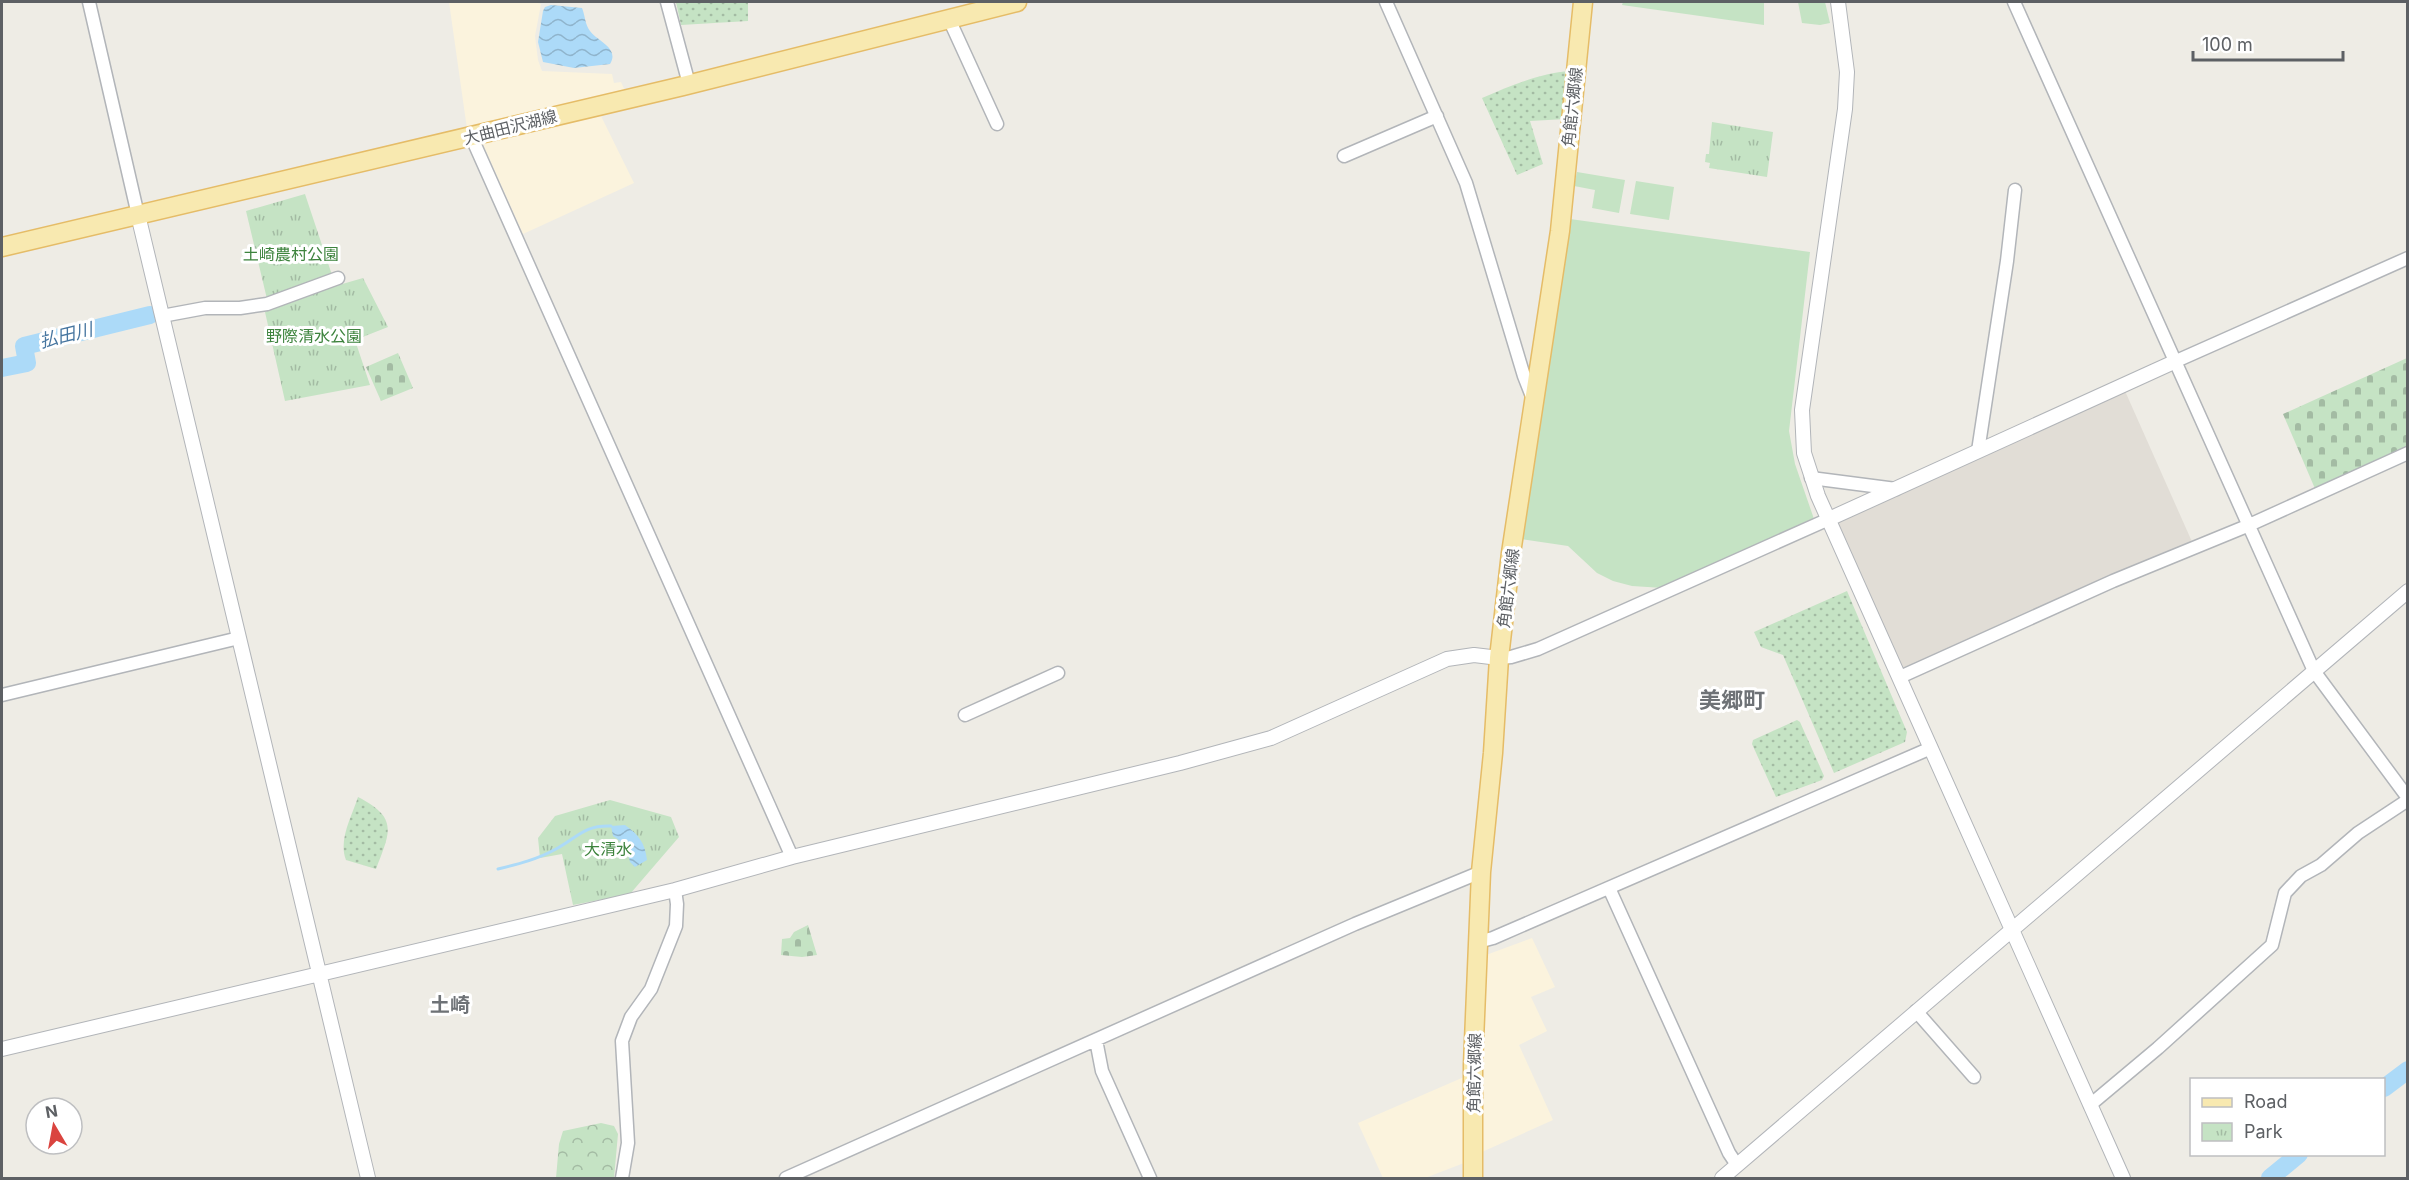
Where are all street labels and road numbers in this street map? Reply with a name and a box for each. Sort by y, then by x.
street label: 角館六郷線 [1558,66,1586,148]
street label: 大曲田沢湖線 [461,106,559,148]
street label: 角館六郷線 [1493,547,1523,629]
street label: 角館六郷線 [1463,1033,1485,1113]

